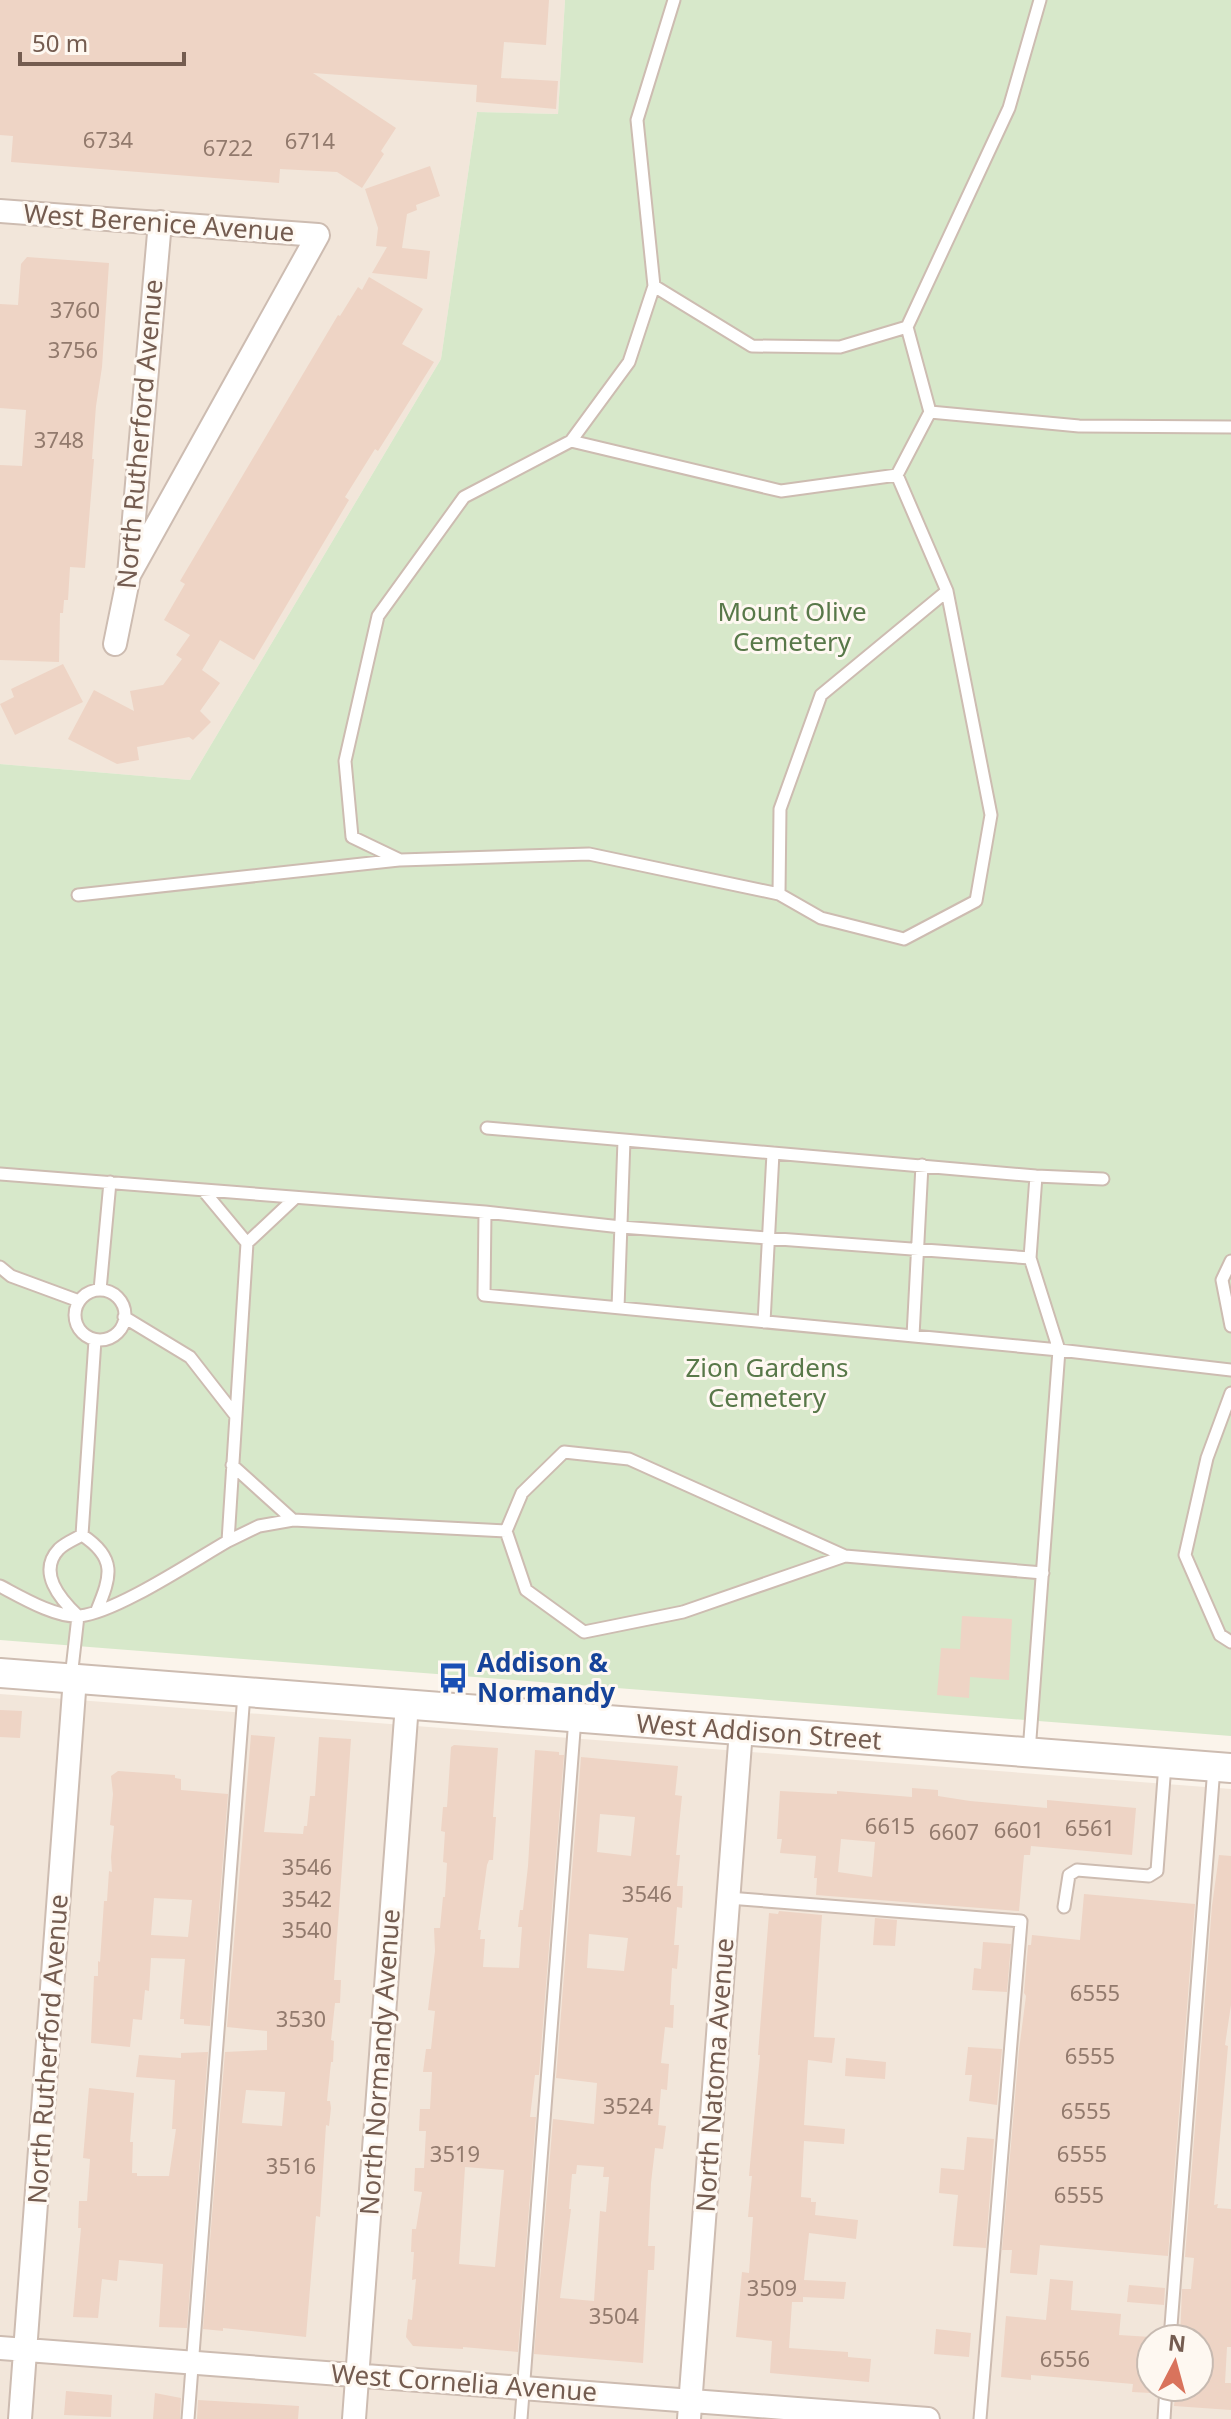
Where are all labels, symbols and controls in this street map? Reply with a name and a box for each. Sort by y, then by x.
scale bar [20,16,184,66]
text: 50 m [32,26,88,59]
house number: 6734 [83,124,134,154]
house number: 6714 [285,125,336,155]
house number: 6722 [203,132,253,162]
street label: West Berenice Avenue [22,195,296,249]
street label: North Rutherford Avenue [108,278,170,590]
house number: 3760 [50,294,100,324]
house number: 3756 [48,334,98,364]
house number: 3748 [34,424,84,454]
park label: Mount Olive Cemetery [717,593,867,659]
park label: Zion Gardens Cemetery [685,1349,849,1415]
place label: Addison & Normandy [477,1644,615,1710]
bus stop icon: Addison & Normandy [436,1661,470,1695]
street label: West Addison Street [635,1704,883,1758]
house number: 6615 [865,1810,915,1840]
house number: 6561 [1065,1812,1115,1842]
house number: 6601 [994,1814,1044,1844]
house number: 6607 [929,1816,979,1846]
house number: 3546 [282,1851,332,1881]
house number: 3546 [622,1878,672,1908]
house number: 3542 [282,1883,332,1913]
street label: North Rutherford Avenue [18,1893,76,2205]
street label: North Normandy Avenue [350,1908,408,2216]
house number: 3540 [282,1914,332,1944]
street label: North Natoma Avenue [686,1937,742,2213]
house number: 6555 [1070,1977,1120,2007]
house number: 3530 [276,2003,326,2033]
house number: 6555 [1065,2040,1115,2070]
house number: 3524 [603,2090,654,2120]
house number: 6555 [1061,2095,1111,2125]
house number: 3519 [430,2138,480,2168]
house number: 6555 [1057,2138,1107,2168]
house number: 3516 [266,2150,316,2180]
house number: 6555 [1054,2179,1104,2209]
house number: 3509 [747,2272,797,2302]
house number: 3504 [589,2300,640,2330]
north arrow [1135,2323,1215,2403]
text: N [1167,2326,1188,2358]
house number: 6556 [1040,2343,1090,2373]
street label: West Cornelia Avenue [330,2355,598,2409]

